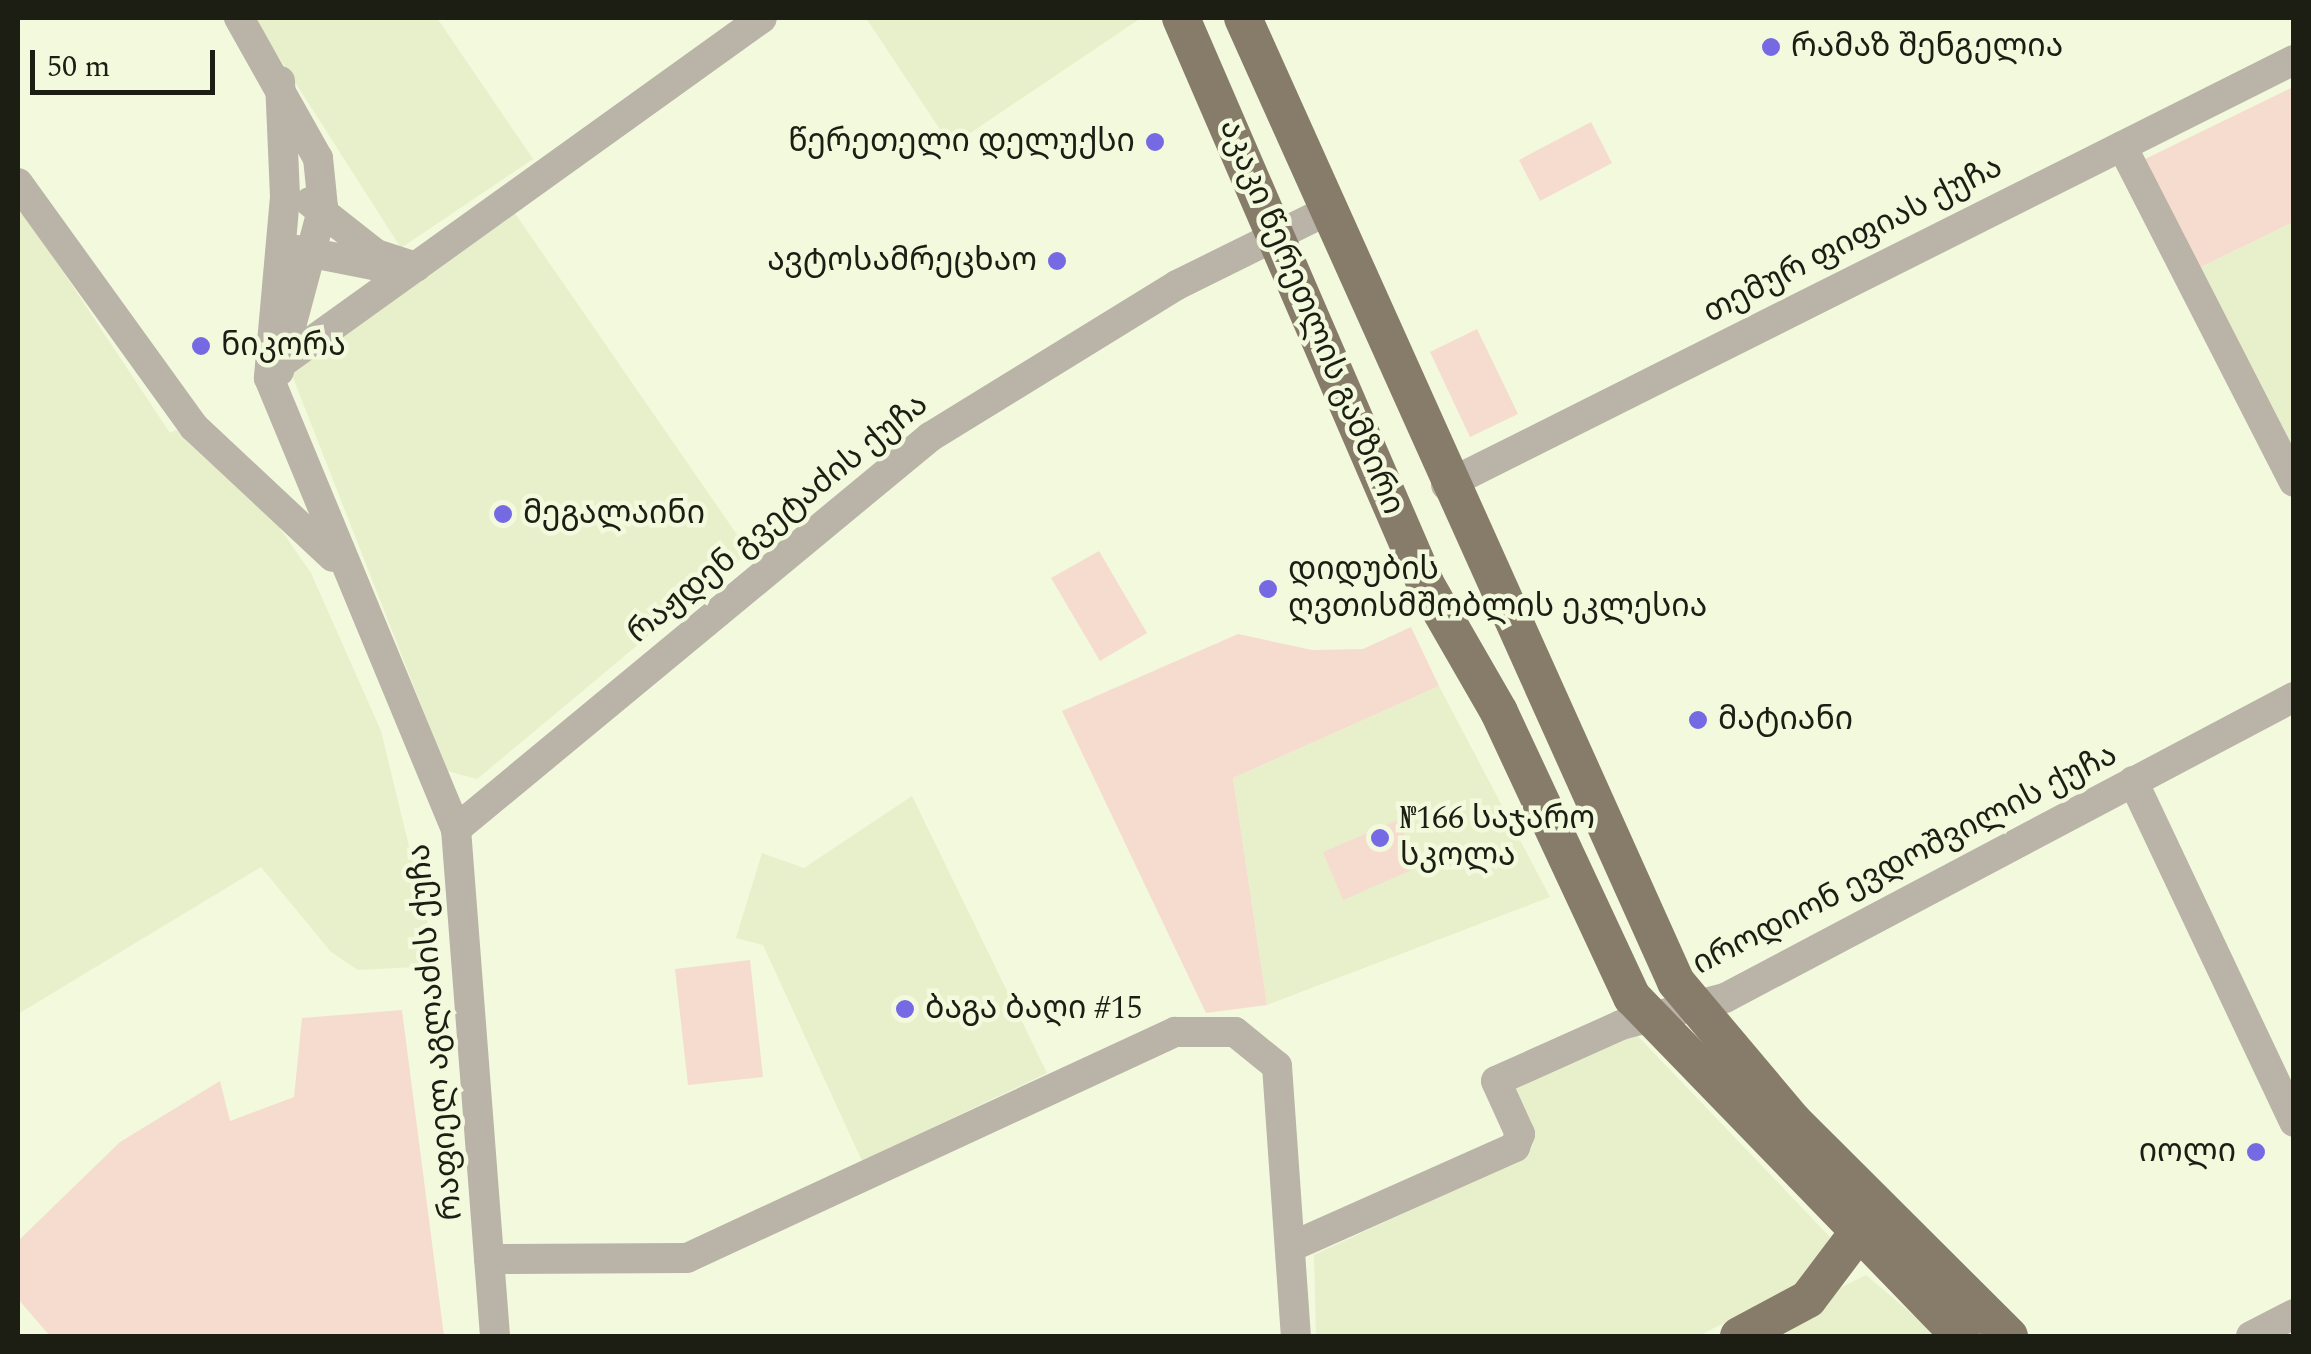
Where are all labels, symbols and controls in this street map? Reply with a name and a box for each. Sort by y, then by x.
place label: რამაზ შენგელია [1791,28,2063,66]
scale bar [35,30,220,92]
marker: რამაზ შენგელია [1760,36,1782,58]
text: 50 m [47,44,110,90]
street label: აკაკი წერეთლის გამზირი [1210,114,1412,520]
place label: წერეთელი დელუქსი [788,123,1135,161]
marker: წერეთელი დელუქსი [1144,131,1166,153]
street label: თემურ ფიფიას ქუჩა [1697,148,2009,332]
place label: ავტოსამრეცხაო [767,242,1037,280]
marker: ავტოსამრეცხაო [1046,250,1068,272]
place label: ნიკორა [221,327,346,365]
marker: ნიკორა [190,335,212,357]
street label: რაჟდენ გვეტაძის ქუჩა [620,386,936,652]
place label: მეგალაინი [523,495,705,533]
marker: მეგალაინი [492,503,514,525]
place label: დიდუბის ღვთისმშობლის ეკლესია [1288,552,1707,627]
marker: დიდუბის ღვთისმშობლის ეკლესია [1257,578,1279,600]
place label: მატიანი [1718,701,1853,739]
marker: მატიანი [1687,709,1709,731]
street label: იროდიონ ევდოშვილის ქუჩა [1686,736,2124,984]
place label: №166 საჯარო სკოლა [1400,801,1595,876]
marker: №166 საჯარო სკოლა [1369,827,1391,849]
street label: რაფიელ აგლაძის ქუჩა [400,842,472,1222]
place label: ბაგა ბაღი #15 [925,990,1142,1028]
marker: ბაგა ბაღი #15 [894,998,916,1020]
place label: იოლი [2139,1133,2236,1171]
marker: იოლი [2245,1141,2267,1163]

